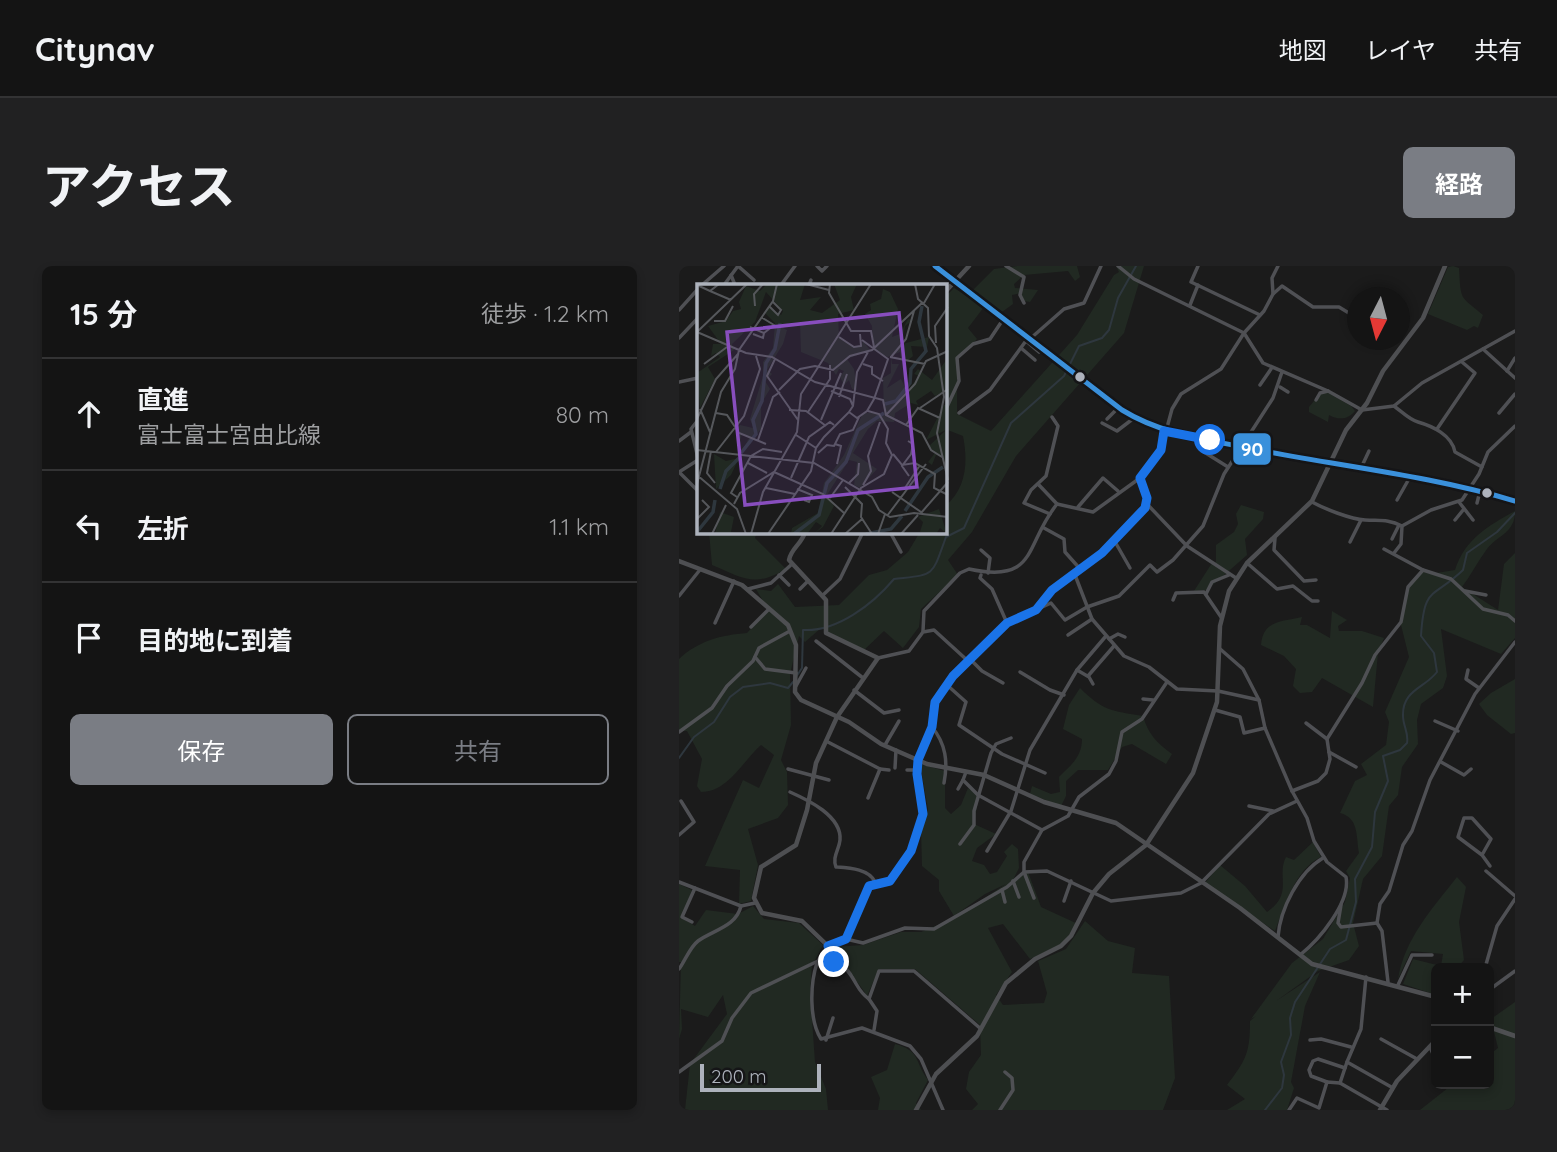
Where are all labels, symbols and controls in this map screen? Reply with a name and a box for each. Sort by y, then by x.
text: Citynav [35,28,155,69]
text: 地図 [1279,35,1327,65]
text: レイヤ [1365,35,1436,65]
text: 共有 [1474,35,1522,65]
button: 経路 [1403,147,1515,218]
text: アクセス [42,155,236,216]
inset map [697,284,947,534]
north arrow [1347,287,1410,350]
text: 15 分 [70,295,137,333]
text: 徒歩 · 1.2 km [481,299,609,328]
unlabelled marker [1073,370,1087,384]
text: 直進 [137,383,189,416]
icon: ahead [70,395,108,433]
text: 80 m [556,400,609,429]
text: 富士富士宮由比線 [137,420,321,449]
route start [1194,424,1225,455]
line badge: 90 [1232,432,1272,466]
text: 90 [1241,437,1263,461]
unlabelled marker [1480,486,1494,500]
icon: left [70,507,108,545]
text: 左折 [137,512,189,545]
text: 1.1 km [549,512,609,541]
icon: arrive [70,619,108,657]
text: 目的地に到着 [137,624,293,657]
button: 保存 [70,714,333,785]
button: 共有 [347,714,609,785]
route end [818,946,849,977]
map controls [1431,963,1494,1089]
button: + [1431,963,1494,1026]
button: − [1431,1026,1494,1089]
scale bar [700,1061,821,1093]
text: 200 m [711,1064,767,1088]

